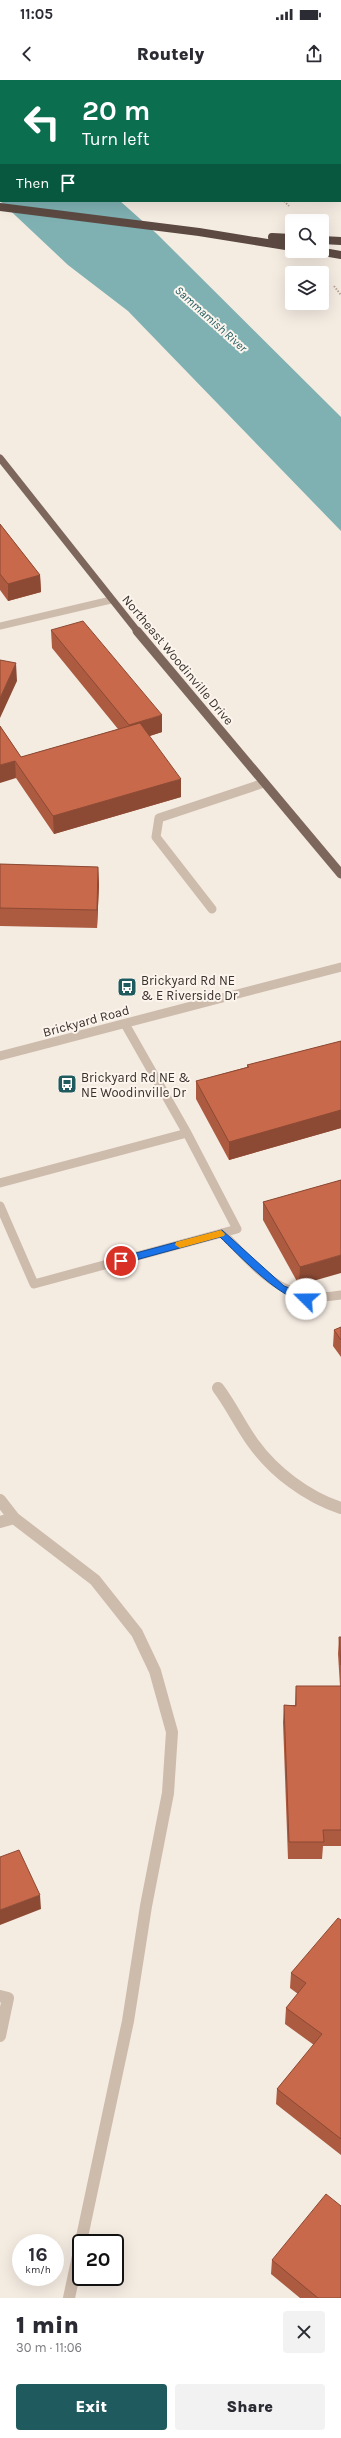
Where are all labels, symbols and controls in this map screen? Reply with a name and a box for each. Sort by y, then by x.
text: 11:05 [20,5,53,23]
icon: back [16,43,38,65]
text: Routely [137,43,204,65]
icon: share [303,43,325,65]
text: 20 m [82,94,150,127]
icon: left [16,96,68,148]
text: Turn left [82,128,150,150]
icon: arrive [57,172,79,194]
text: Then [16,174,49,192]
map controls [285,214,329,310]
button: search [285,214,329,258]
button: layers [285,266,329,310]
water label: Sammamish River [172,283,250,356]
street label: Northeast Woodinville Drive [119,592,237,728]
place label: Brickyard Rd NE & E Riverside Dr [141,973,238,1003]
bus stop icon: Brickyard Rd NE & E Riverside Dr [116,976,138,998]
street label: Brickyard Road [41,1002,131,1040]
place label: Brickyard Rd NE & NE Woodinville Dr [81,1070,190,1100]
bus stop icon: Brickyard Rd NE & NE Woodinville Dr [56,1073,78,1095]
pin [104,1244,138,1278]
icon: arrive [110,1250,132,1272]
position arrow [285,1278,327,1320]
speed limit sign: 20 [72,2234,124,2286]
text: 16 [28,2243,48,2266]
text: km/h [25,2264,51,2276]
text: 1 min [16,2311,79,2339]
button: close [283,2311,325,2353]
text: 30 m · 11:06 [16,2340,82,2355]
button: Exit [16,2384,167,2430]
button: Share [175,2384,325,2430]

